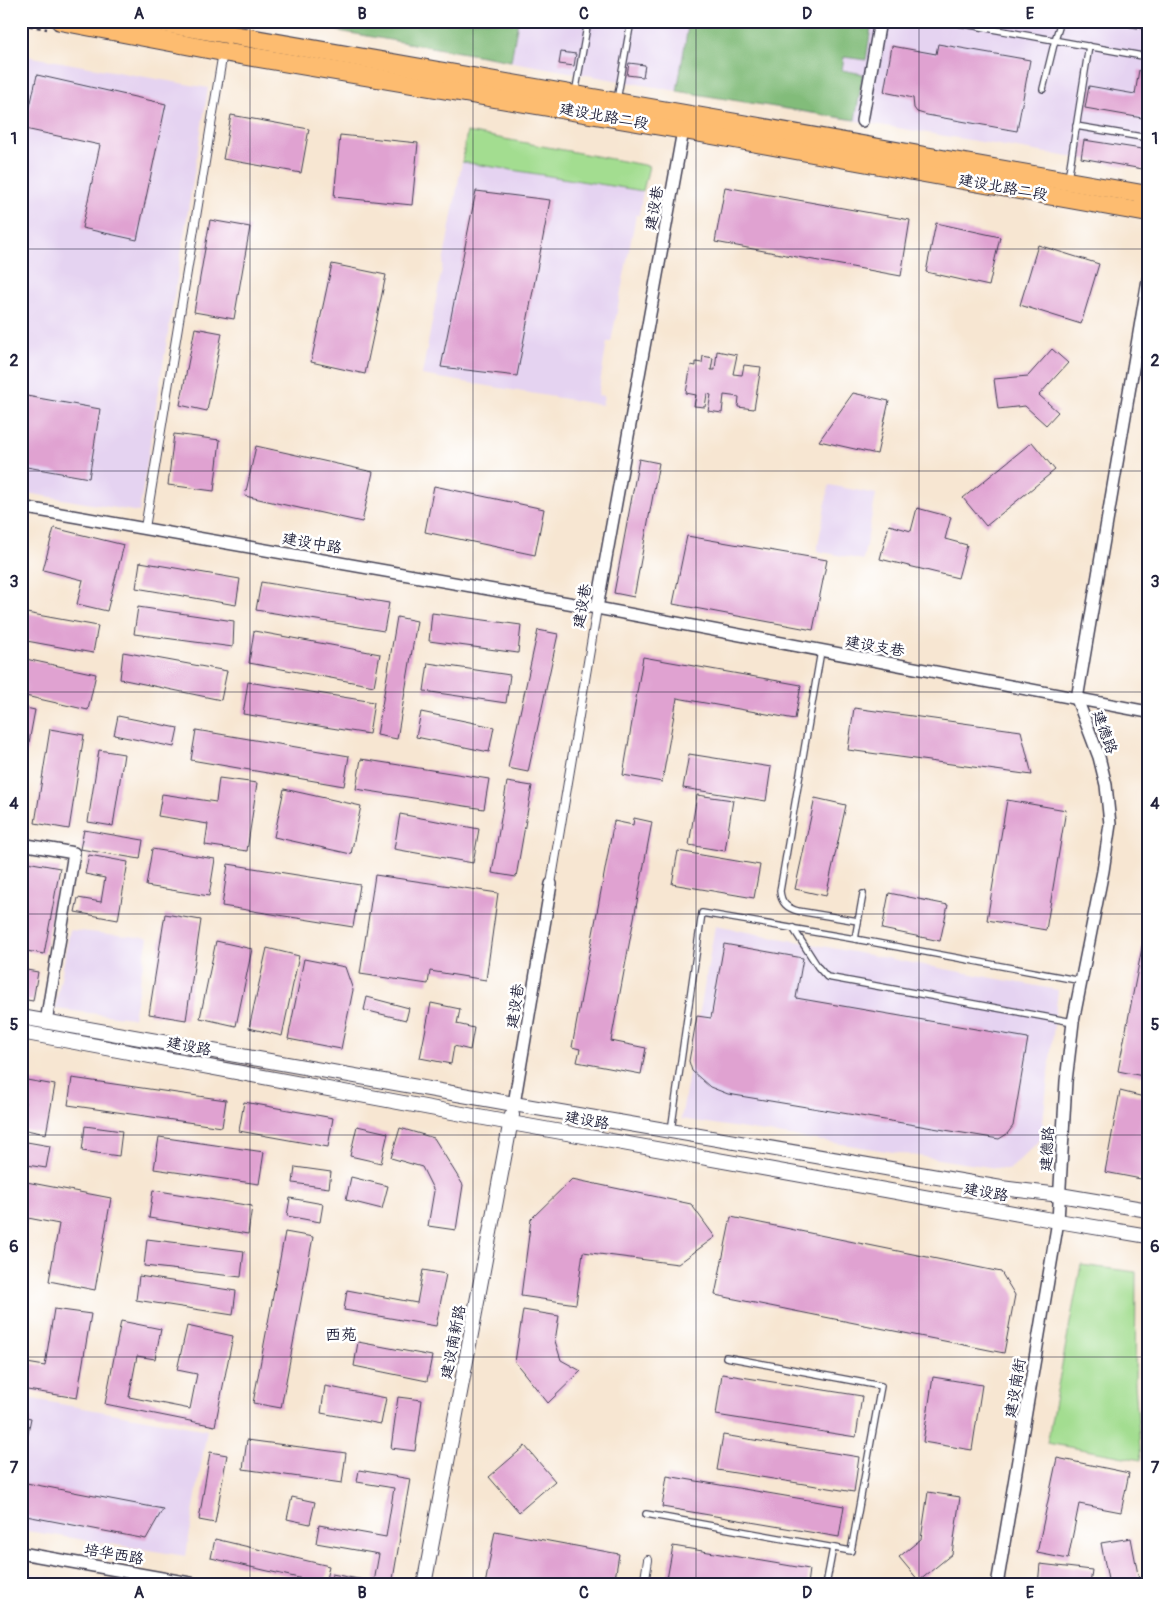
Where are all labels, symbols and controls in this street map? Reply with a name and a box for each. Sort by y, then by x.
text: A [134,4,145,24]
text: B [357,4,367,24]
text: C [579,4,589,24]
text: D [802,4,812,24]
text: E [1026,4,1035,24]
street label: 建设北路二段 [558,99,650,134]
text: 1 [11,129,17,149]
text: 1 [1152,129,1158,149]
street label: 建设北路二段 [957,170,1049,205]
street label: 建设巷 [641,184,668,232]
text: 2 [10,351,19,371]
text: 2 [1151,351,1160,371]
street label: 建设中路 [281,529,343,558]
text: 3 [10,572,19,592]
text: 3 [1151,572,1160,592]
street label: 建设巷 [569,582,596,630]
street label: 建设支巷 [844,632,906,661]
street label: 建德路 [1088,708,1121,757]
text: 4 [9,794,19,814]
text: 4 [1150,794,1160,814]
street label: 建设巷 [503,982,528,1030]
text: 5 [10,1015,19,1035]
text: 5 [1151,1015,1160,1035]
street label: 建设路 [165,1033,213,1060]
street label: 建设路 [563,1107,611,1134]
street label: 建德路 [1037,1126,1058,1172]
street label: 建设路 [962,1179,1010,1206]
text: 6 [9,1237,19,1257]
text: 6 [1150,1237,1160,1257]
street label: 建设南新路 [437,1303,470,1381]
district label: 西苑 [325,1325,357,1345]
street label: 建设南街 [1001,1357,1030,1419]
text: 7 [10,1458,19,1478]
text: 7 [1151,1458,1160,1478]
street label: 培华西路 [83,1540,145,1569]
text: A [134,1583,145,1603]
text: B [357,1583,367,1603]
text: C [579,1583,589,1603]
text: D [802,1583,812,1603]
text: E [1026,1583,1035,1603]

